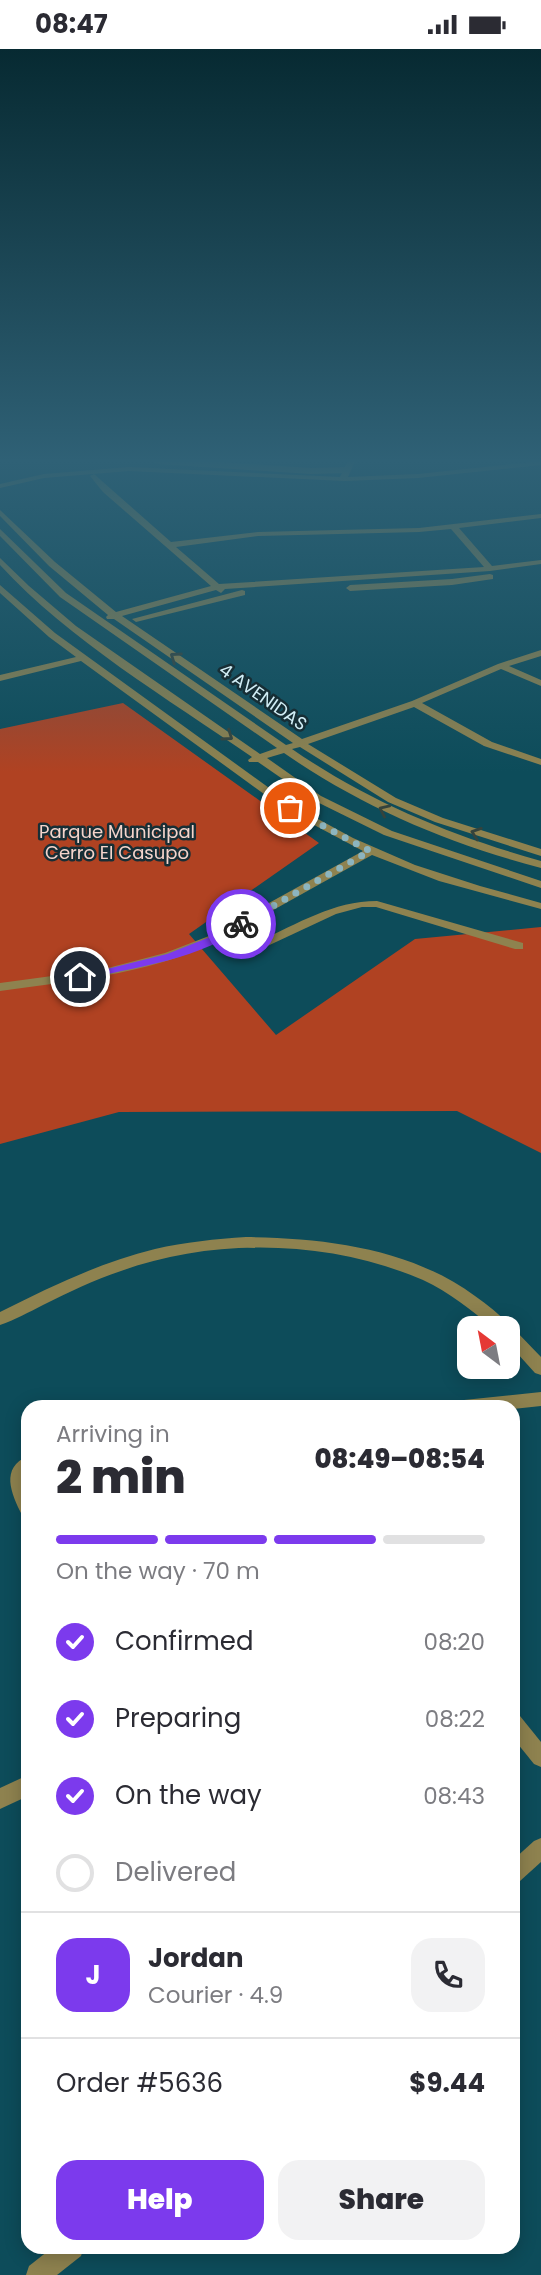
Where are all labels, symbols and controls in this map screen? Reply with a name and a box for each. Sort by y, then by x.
text: 08:47 [35,6,108,42]
one-way arrow [170,653,183,665]
street label: 4 AVENIDAS [214,657,312,736]
one-way arrow [220,728,233,740]
pin [260,778,320,838]
icon: bag [271,789,309,827]
one-way arrow [379,805,391,819]
park label: Parque Municipal Cerro El Casupo [39,819,195,865]
one-way arrow [470,827,482,841]
courier [206,889,276,959]
icon: bike [222,905,260,943]
pin [50,947,110,1007]
icon: home [61,958,99,996]
north arrow [457,1316,520,1379]
map controls [457,1316,520,1379]
text: Arriving in [56,1418,170,1450]
text: 08:49–08:54 [315,1441,485,1477]
text: 2 min [56,1445,186,1509]
text: On the way · 70 m [56,1555,260,1587]
icon: check [56,1623,94,1661]
text: Confirmed [115,1623,253,1659]
text: 08:20 [423,1626,485,1658]
icon: check [56,1700,94,1738]
text: Preparing [115,1700,241,1736]
text: 08:22 [425,1703,485,1735]
icon: check [56,1777,94,1815]
text: On the way [115,1777,262,1813]
text: 08:43 [423,1780,485,1812]
text: Delivered [115,1854,236,1890]
button: phone [411,1938,485,2012]
text: Jordan [148,1940,244,1976]
text: J [85,1957,101,1993]
text: Courier · 4.9 [148,1979,283,2011]
text: Order #5636 [56,2065,223,2101]
text: $9.44 [409,2065,485,2101]
button: Help [56,2160,264,2240]
button: Share [278,2160,485,2240]

